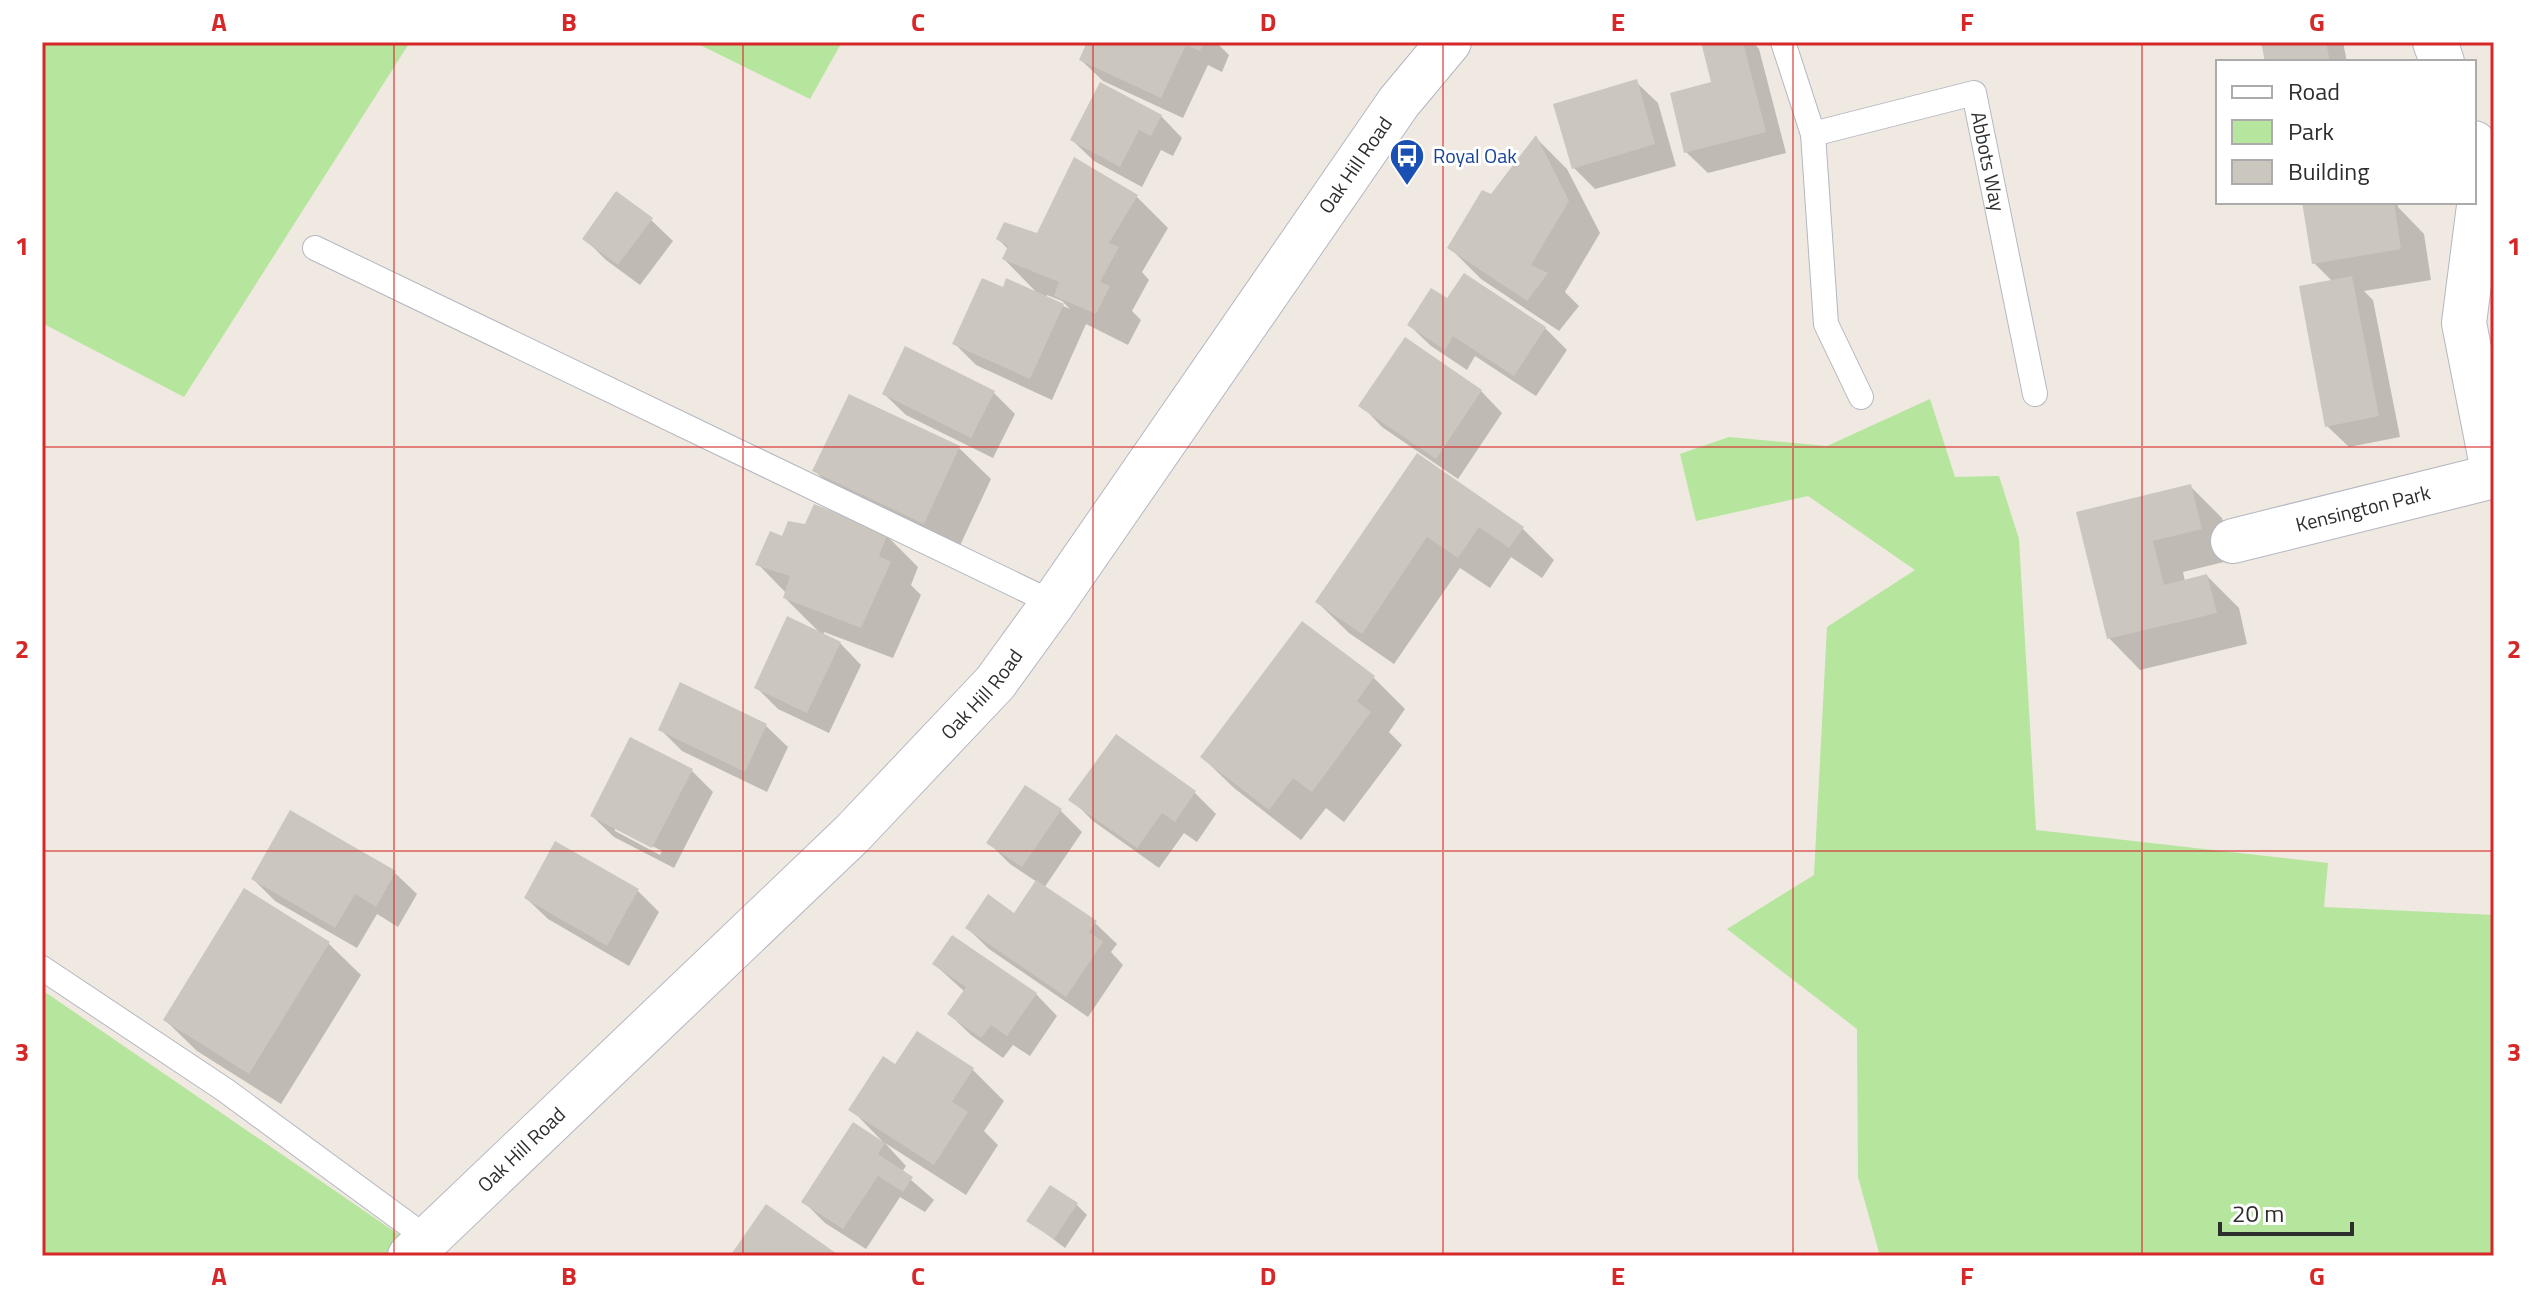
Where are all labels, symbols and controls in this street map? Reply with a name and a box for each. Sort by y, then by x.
text: A [211,2,227,41]
text: B [561,2,577,41]
text: C [911,2,925,41]
text: D [1260,2,1276,41]
text: E [1611,2,1625,41]
text: F [1960,2,1974,41]
text: G [2309,2,2325,41]
legend [2216,60,2476,204]
text: Road [2288,73,2340,109]
street label: Abbots Way [1963,109,2014,214]
street label: Oak Hill Road [1310,110,1400,220]
text: Park [2288,113,2334,149]
bus stop icon: Royal Oak [1388,137,1426,187]
place label: Royal Oak [1433,140,1517,171]
text: Building [2288,153,2370,189]
text: 1 [15,226,29,265]
text: 1 [2507,226,2521,265]
street label: Kensington Park [2292,476,2434,540]
text: 2 [15,629,29,668]
text: 2 [2507,629,2521,668]
street label: Oak Hill Road [933,642,1030,746]
text: 3 [15,1032,29,1071]
text: 3 [2507,1032,2521,1071]
street label: Oak Hill Road [470,1099,572,1199]
scale bar [2220,1186,2352,1236]
text: 20 m [2232,1195,2284,1231]
text: A [211,1256,227,1295]
text: B [561,1256,577,1295]
text: C [911,1256,925,1295]
text: D [1260,1256,1276,1295]
text: E [1611,1256,1625,1295]
text: F [1960,1256,1974,1295]
text: G [2309,1256,2325,1295]

